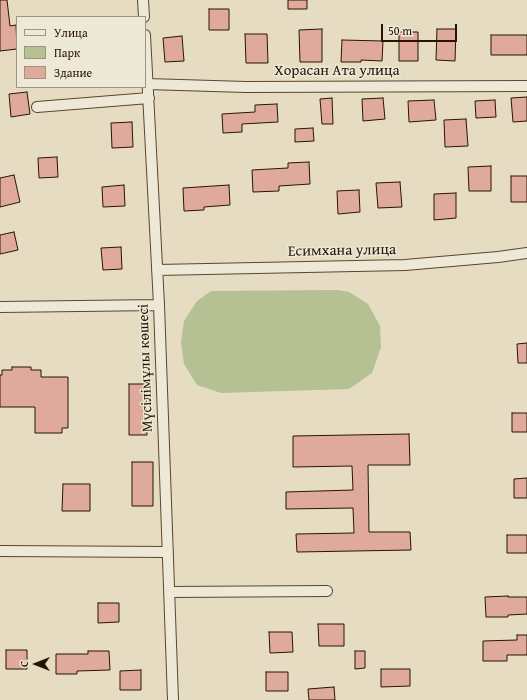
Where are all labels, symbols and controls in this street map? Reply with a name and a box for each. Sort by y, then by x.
legend [16,16,146,88]
scale bar [383,16,459,42]
text: 50 m [388,22,412,39]
text: Улица [54,24,88,41]
text: Парк [54,44,80,61]
street label: Хорасан Ата улица [274,62,400,80]
text: Здание [54,64,92,81]
street label: Есимхана улица [288,241,396,261]
street label: Мүсілімұлы көшесі [135,304,157,432]
north arrow [16,644,56,684]
text: С [16,661,32,667]

